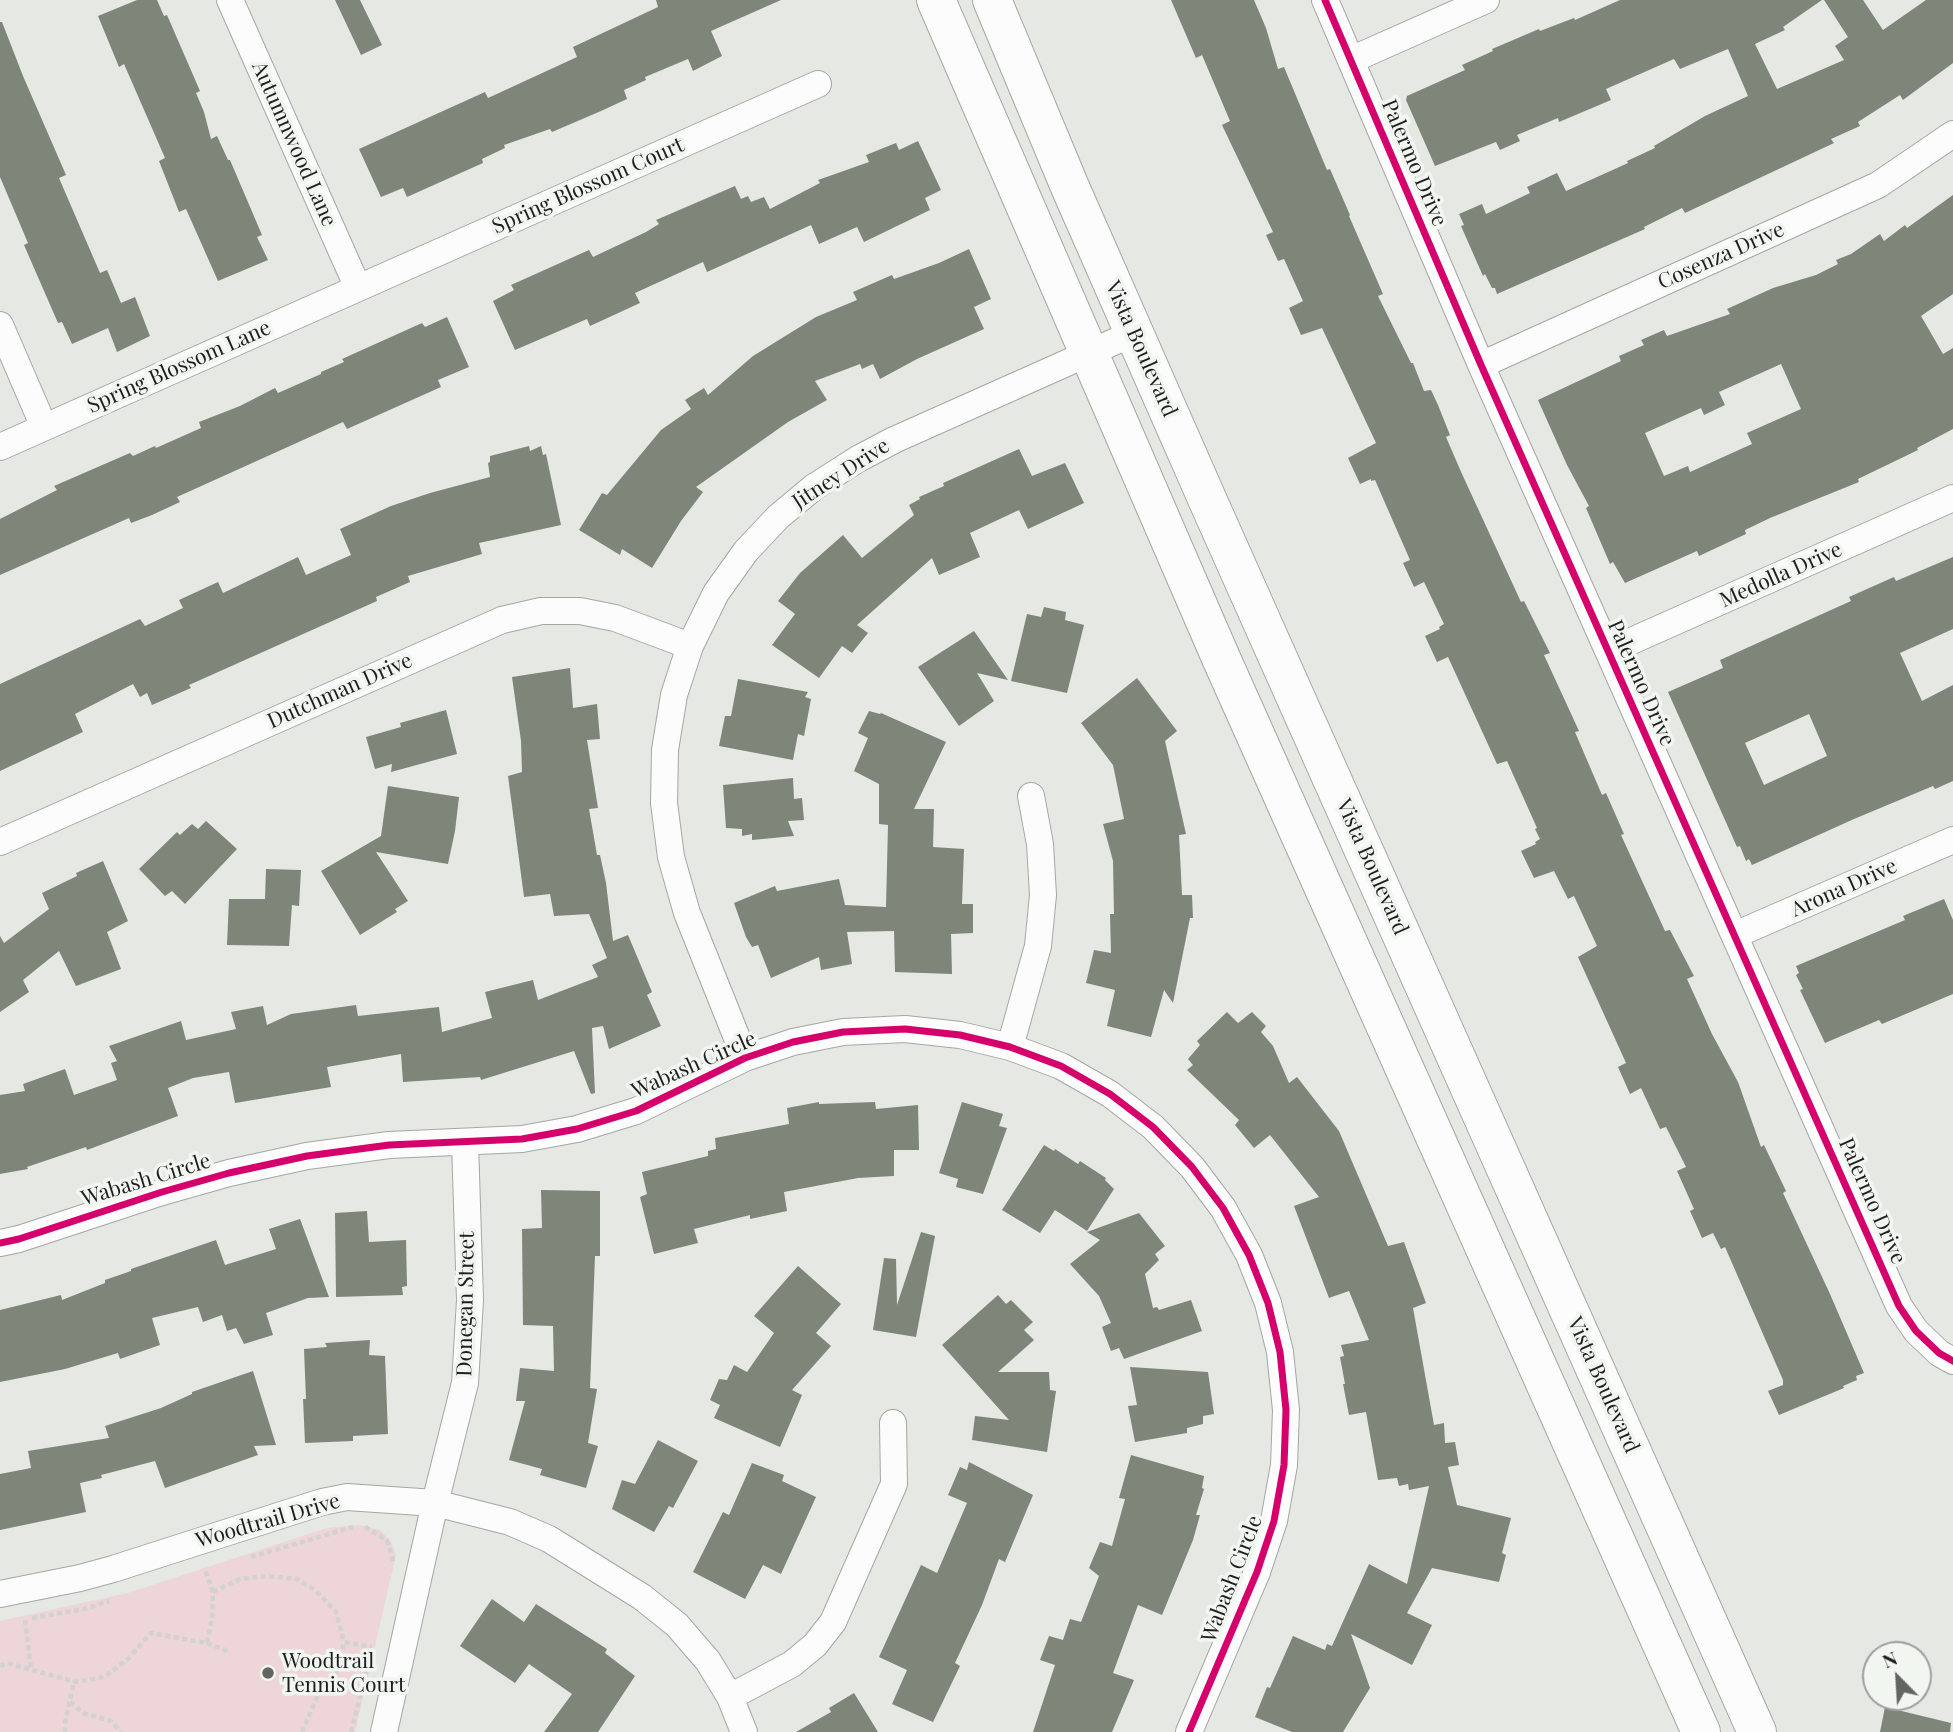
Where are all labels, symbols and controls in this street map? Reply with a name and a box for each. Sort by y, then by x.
street label: Autumnwood Lane [246,58,342,230]
street label: Palermo Drive [1376,96,1452,230]
street label: Spring Blossom Court [488,132,688,240]
street label: Cosenza Drive [1654,217,1788,295]
street label: Vista Boulevard [1100,277,1182,421]
street label: Spring Blossom Lane [83,315,275,419]
street label: Jitney Drive [788,433,894,515]
street label: Medolla Drive [1716,537,1846,613]
street label: Palermo Drive [1602,616,1680,750]
street label: Dutchman Drive [264,648,416,734]
street label: Vista Boulevard [1331,795,1413,939]
street label: Arona Drive [1787,853,1901,923]
street label: Wabash Circle [628,1026,760,1104]
street label: Palermo Drive [1833,1134,1911,1268]
street label: Wabash Circle [78,1148,214,1212]
street label: Donegan Street [452,1231,480,1377]
street label: Vista Boulevard [1562,1313,1644,1457]
street label: Woodtrail Drive [193,1488,343,1554]
street label: Wabash Circle [1196,1512,1268,1646]
north arrow [1862,1641,1932,1711]
text: N [1878,1644,1901,1673]
place label: Woodtrail Tennis Court [282,1648,406,1698]
marker: Woodtrail Tennis Court [260,1665,276,1681]

